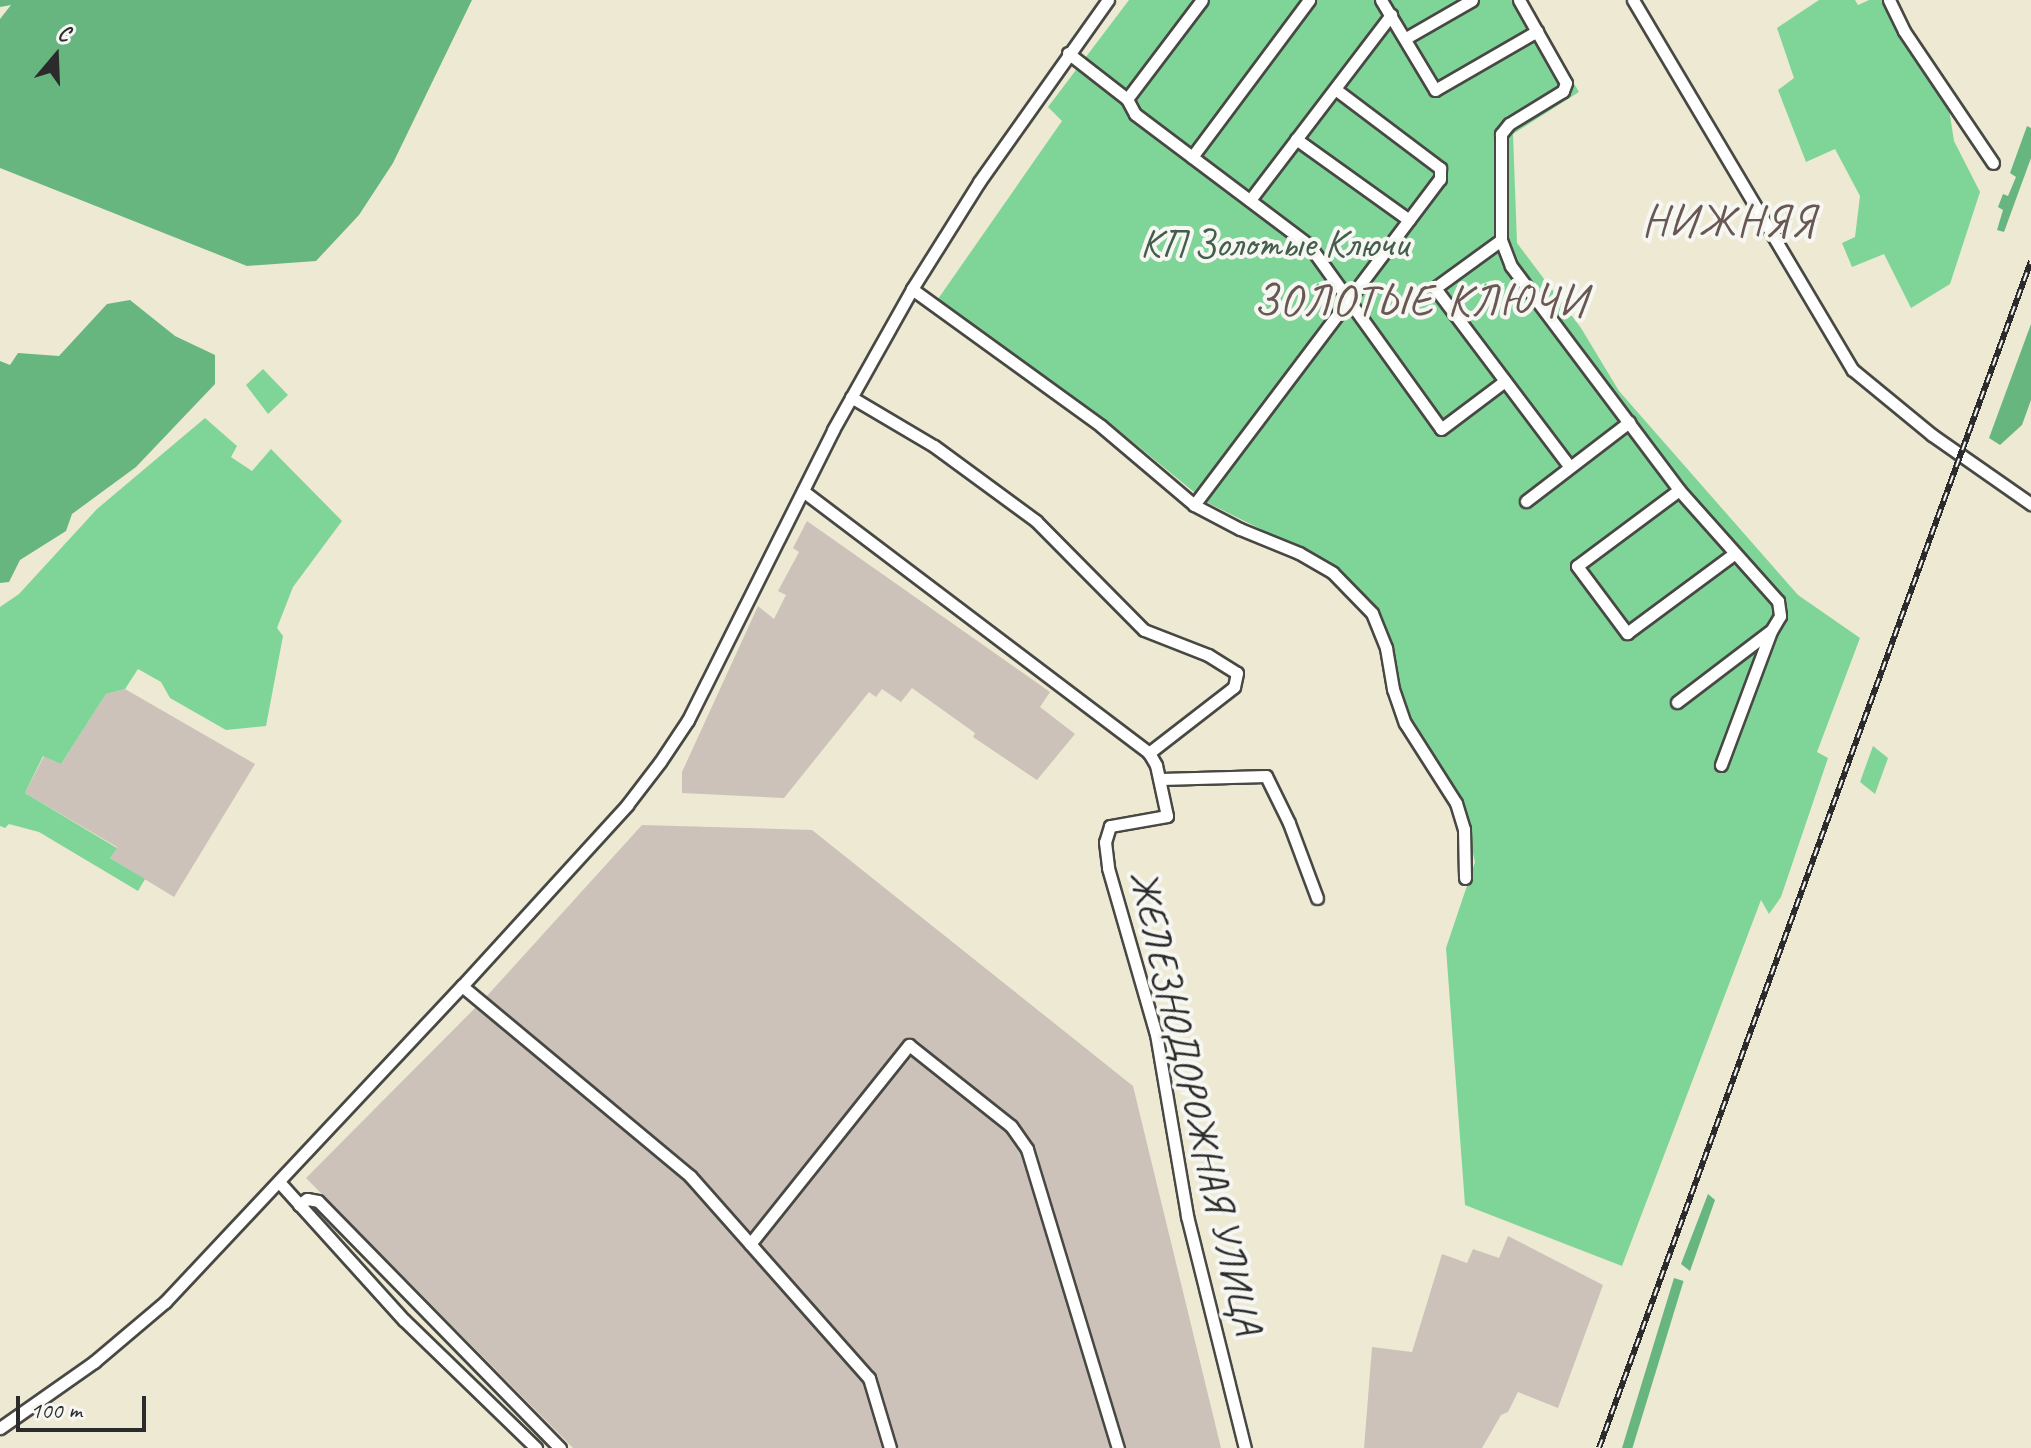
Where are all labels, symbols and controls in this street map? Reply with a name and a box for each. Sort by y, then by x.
north arrow [16,16,96,96]
text: С [54,18,73,48]
district label: НИЖНЯЯ [1644,195,1814,247]
park label: КП Золотые Ключи [1138,219,1410,267]
district label: ЗОЛОТЫЕ КЛЮЧИ [1255,275,1587,327]
street label: ЖЕЛЕЗНОДОРОЖНАЯ УЛИЦА [1119,866,1273,1338]
scale bar [20,1380,150,1430]
text: 100 m [30,1395,82,1425]

